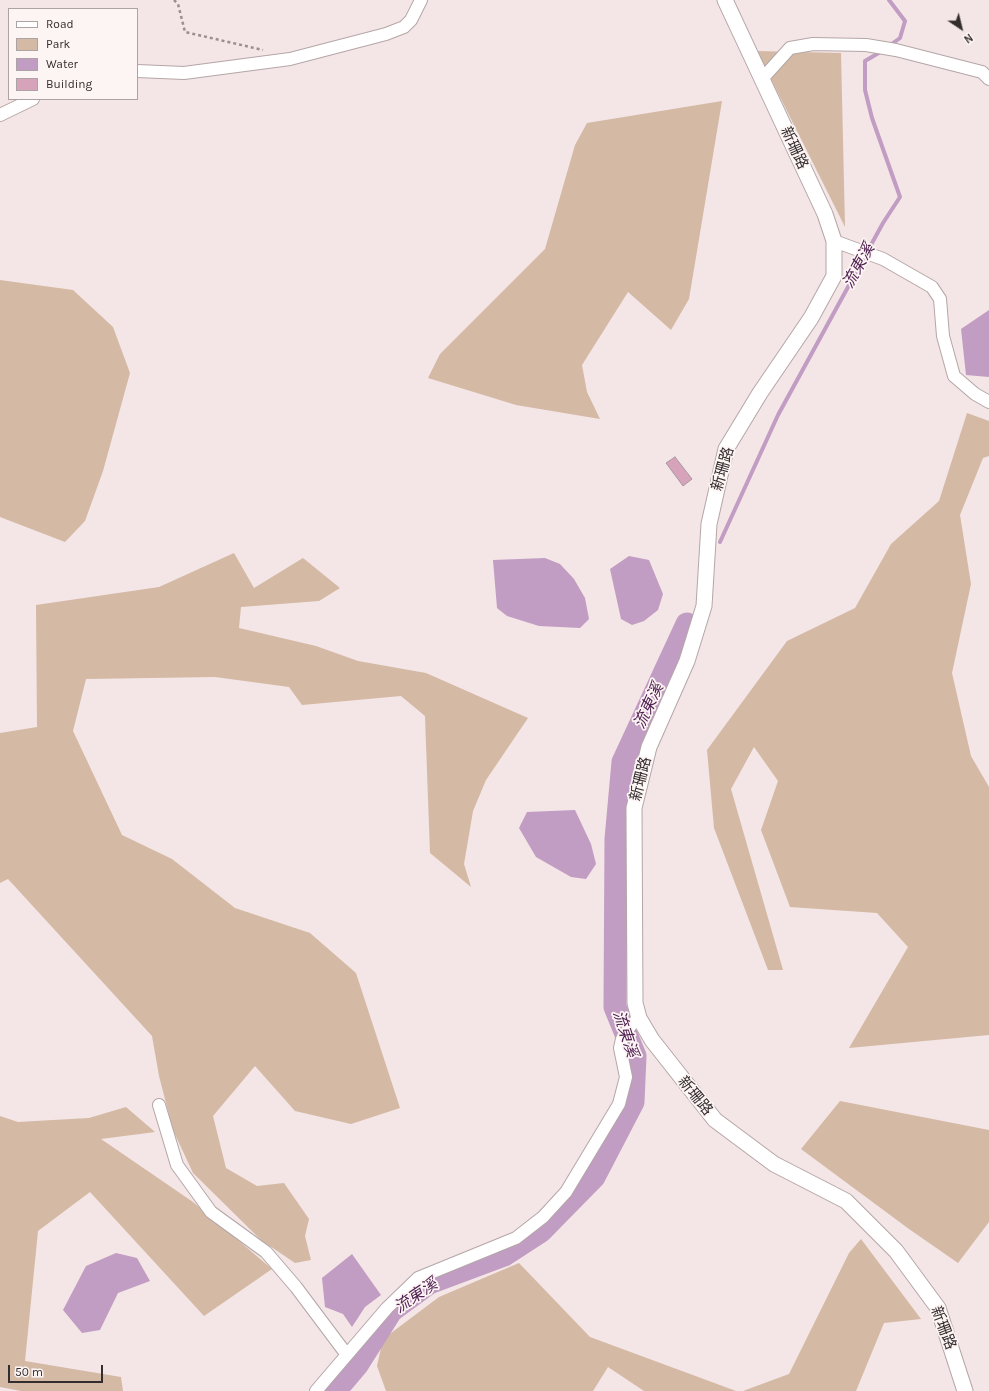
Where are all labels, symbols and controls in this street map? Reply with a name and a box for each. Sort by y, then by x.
legend [8,8,138,100]
north arrow [941,8,981,48]
text: Road [46,17,74,31]
text: N [961,31,975,46]
text: Park [46,37,70,51]
text: Water [46,57,78,71]
text: Building [46,77,92,91]
street label: 新珊路 [776,124,812,172]
water label: 流東溪 [839,240,879,292]
street label: 新珊路 [708,445,738,493]
water label: 流東溪 [630,680,668,732]
street label: 新珊路 [627,755,655,803]
water label: 流東溪 [608,1008,642,1060]
street label: 新珊路 [674,1073,716,1119]
water label: 流東溪 [391,1275,441,1317]
street label: 新珊路 [927,1304,959,1352]
scale bar [10,1357,105,1383]
text: 50 m [15,1365,43,1379]

